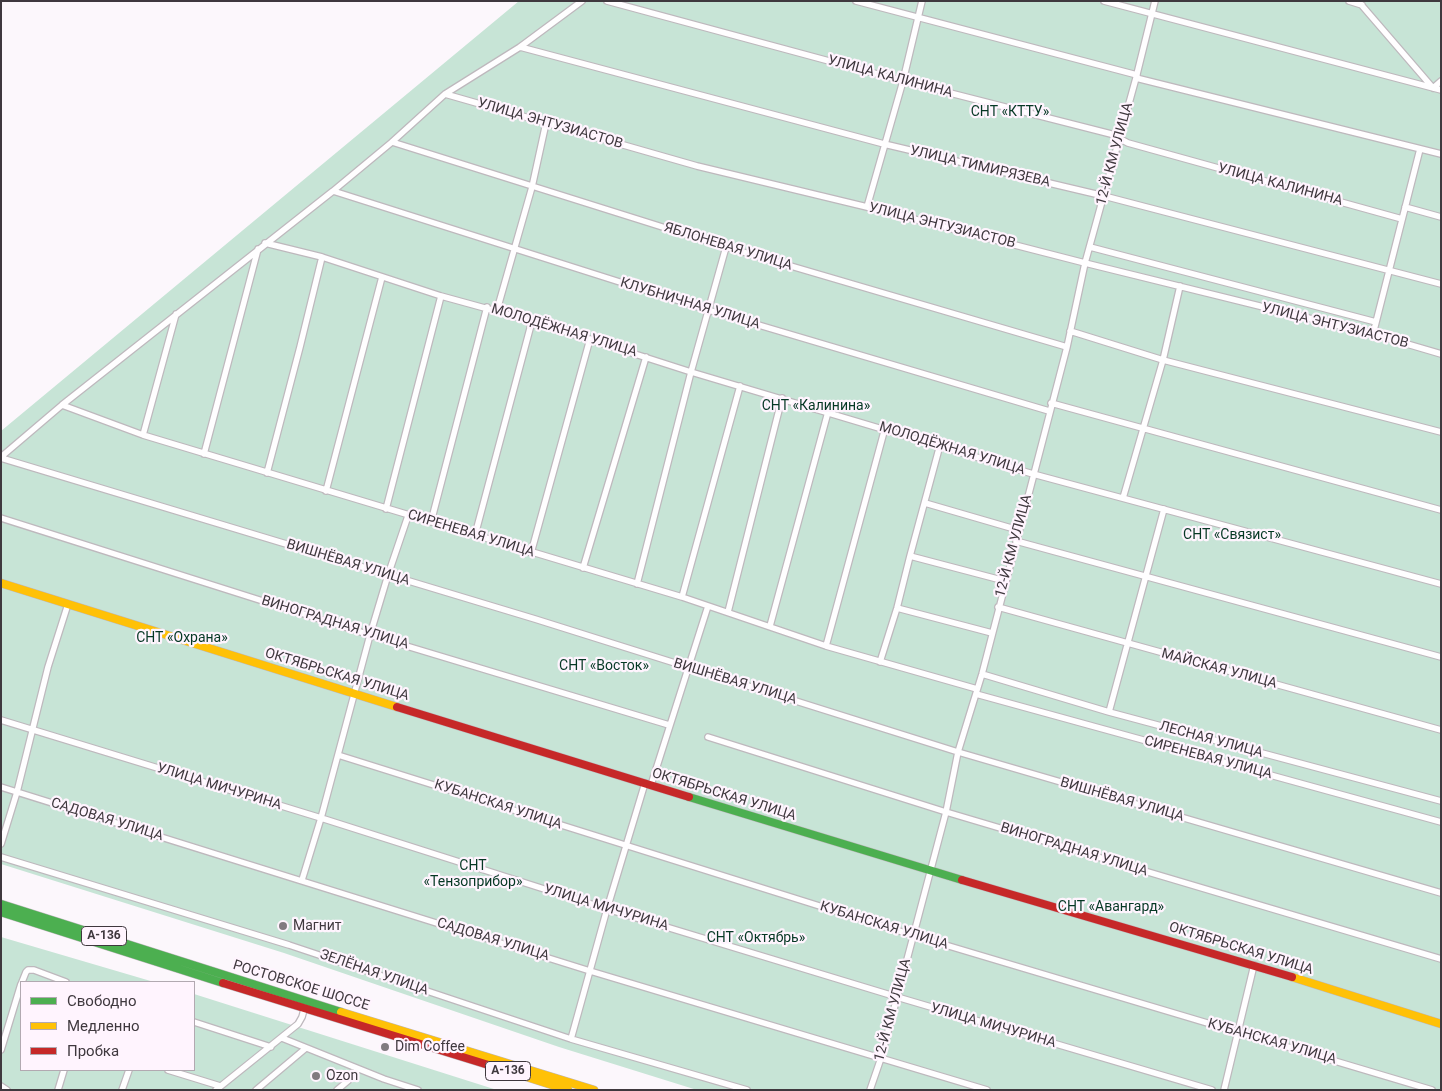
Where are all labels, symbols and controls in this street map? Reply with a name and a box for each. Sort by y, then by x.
street label: УЛИЦА КАЛИНИНА [826,52,954,102]
street label: УЛИЦА ЭНТУЗИАСТОВ [475,95,625,153]
street label: 12-Й КМ УЛИЦА [1093,101,1137,207]
park label: СНТ «КТТУ» [971,104,1049,120]
street label: УЛИЦА ТИМИРЯЗЕВА [908,143,1052,191]
street label: УЛИЦА КАЛИНИНА [1216,160,1344,210]
street label: УЛИЦА ЭНТУЗИАСТОВ [867,200,1017,252]
street label: ЯБЛОНЕВАЯ УЛИЦА [662,219,794,275]
street label: КЛУБНИЧНАЯ УЛИЦА [618,275,762,333]
street label: УЛИЦА ЭНТУЗИАСТОВ [1260,300,1410,352]
street label: МОЛОДЁЖНАЯ УЛИЦА [489,301,639,361]
park label: СНТ «Калинина» [762,398,870,414]
street label: МОЛОДЁЖНАЯ УЛИЦА [877,419,1027,479]
street label: 12-Й КМ УЛИЦА [992,493,1036,599]
street label: СИРЕНЕВАЯ УЛИЦА [405,507,537,561]
park label: СНТ «Связист» [1183,527,1281,543]
street label: ВИШНЁВАЯ УЛИЦА [284,536,412,590]
street label: ВИНОГРАДНАЯ УЛИЦА [259,593,411,653]
park label: СНТ «Охрана» [136,630,228,646]
street label: ОКТЯБРЬСКАЯ УЛИЦА [263,645,411,705]
street label: МАЙСКАЯ УЛИЦА [1159,645,1279,693]
street label: ВИШНЁВАЯ УЛИЦА [671,655,799,709]
park label: СНТ «Восток» [559,658,649,674]
street label: ЛЕСНАЯ УЛИЦА [1157,718,1265,762]
street label: СИРЕНЕВАЯ УЛИЦА [1142,733,1274,783]
street label: УЛИЦА МИЧУРИНА [154,760,284,814]
street label: ОКТЯБРЬСКАЯ УЛИЦА [650,765,798,825]
street label: ВИШНЁВАЯ УЛИЦА [1058,774,1186,826]
street label: КУБАНСКАЯ УЛИЦА [432,776,564,834]
street label: САДОВАЯ УЛИЦА [49,795,165,845]
street label: ВИНОГРАДНАЯ УЛИЦА [998,820,1150,880]
park label: СНТ «Тензоприбор» [423,858,523,890]
street label: УЛИЦА МИЧУРИНА [541,881,671,935]
street label: КУБАНСКАЯ УЛИЦА [818,898,950,954]
park label: СНТ «Авангард» [1058,899,1164,915]
street label: САДОВАЯ УЛИЦА [435,915,551,965]
place label: Магнит [293,918,342,934]
street label: ОКТЯБРЬСКАЯ УЛИЦА [1167,919,1315,979]
marker: Магнит [277,920,289,932]
road number: А-136 [82,926,126,946]
park label: СНТ «Октябрь» [707,930,805,946]
street label: ЗЕЛЁНАЯ УЛИЦА [318,947,430,999]
street label: РОСТОВСКОЕ ШОССЕ [231,957,371,1015]
street label: 12-Й КМ УЛИЦА [871,957,915,1063]
legend [20,981,195,1071]
text: Свободно [67,992,136,1010]
street label: УЛИЦА МИЧУРИНА [928,1000,1058,1052]
street label: КУБАНСКАЯ УЛИЦА [1206,1016,1338,1068]
text: Медленно [67,1017,140,1035]
place label: Dim Coffee [395,1039,465,1055]
marker: Dim Coffee [379,1041,391,1053]
text: Пробка [67,1042,119,1060]
road number: А-136 [486,1062,530,1080]
place label: Ozon [326,1068,358,1084]
marker: Ozon [310,1070,322,1082]

